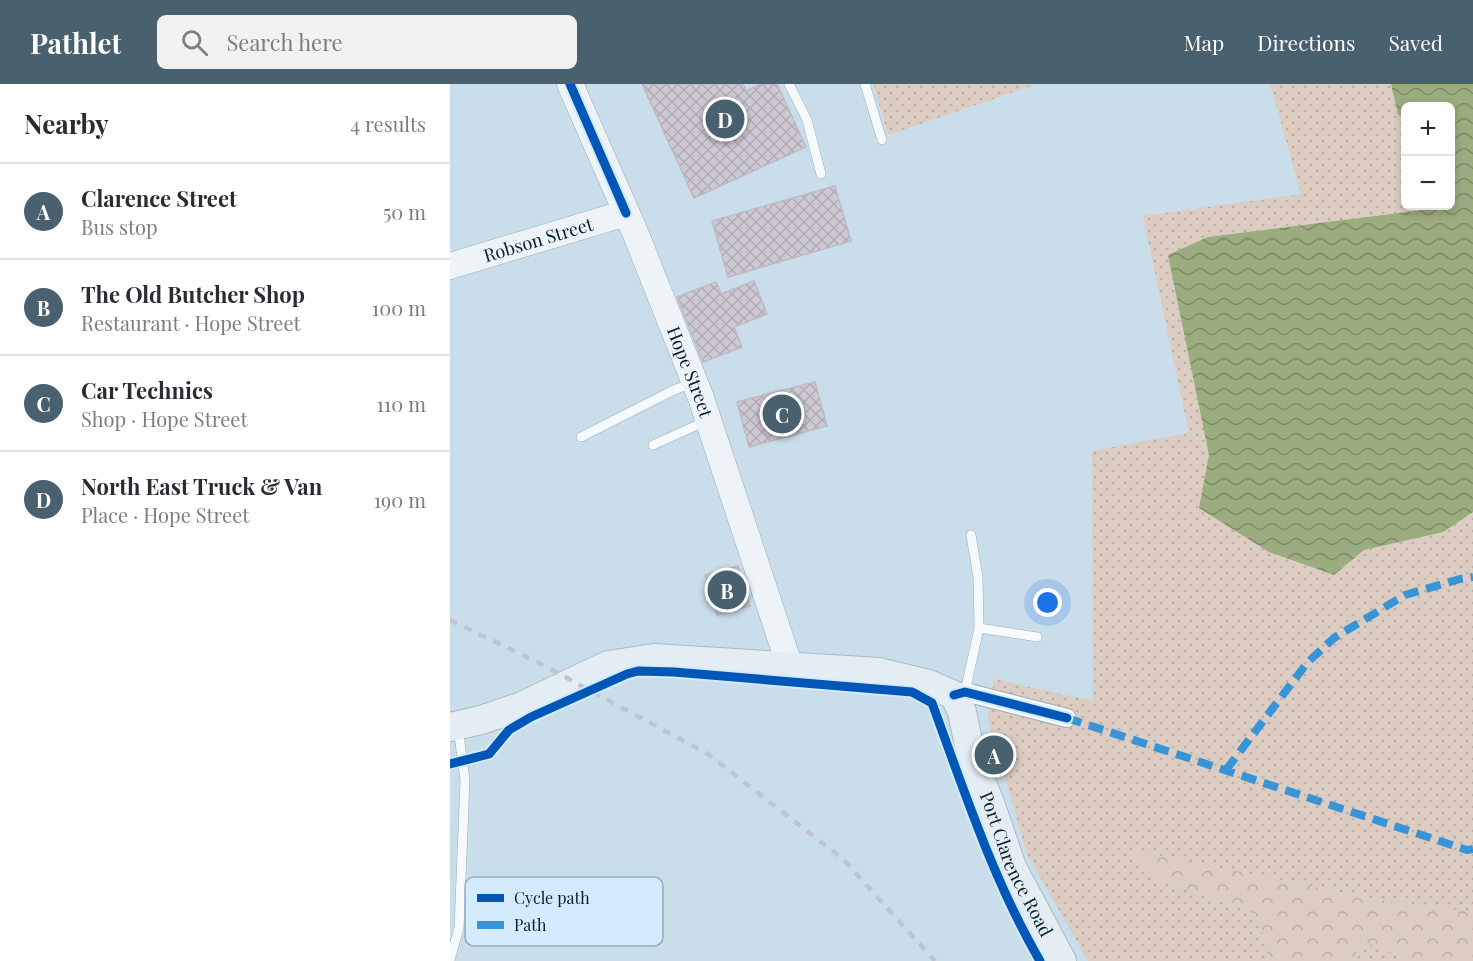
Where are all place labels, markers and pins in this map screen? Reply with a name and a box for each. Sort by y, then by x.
pin: D [706,96,744,141]
pin: C [762,392,802,436]
pin: B [708,568,746,612]
pin: A [974,732,1014,778]

